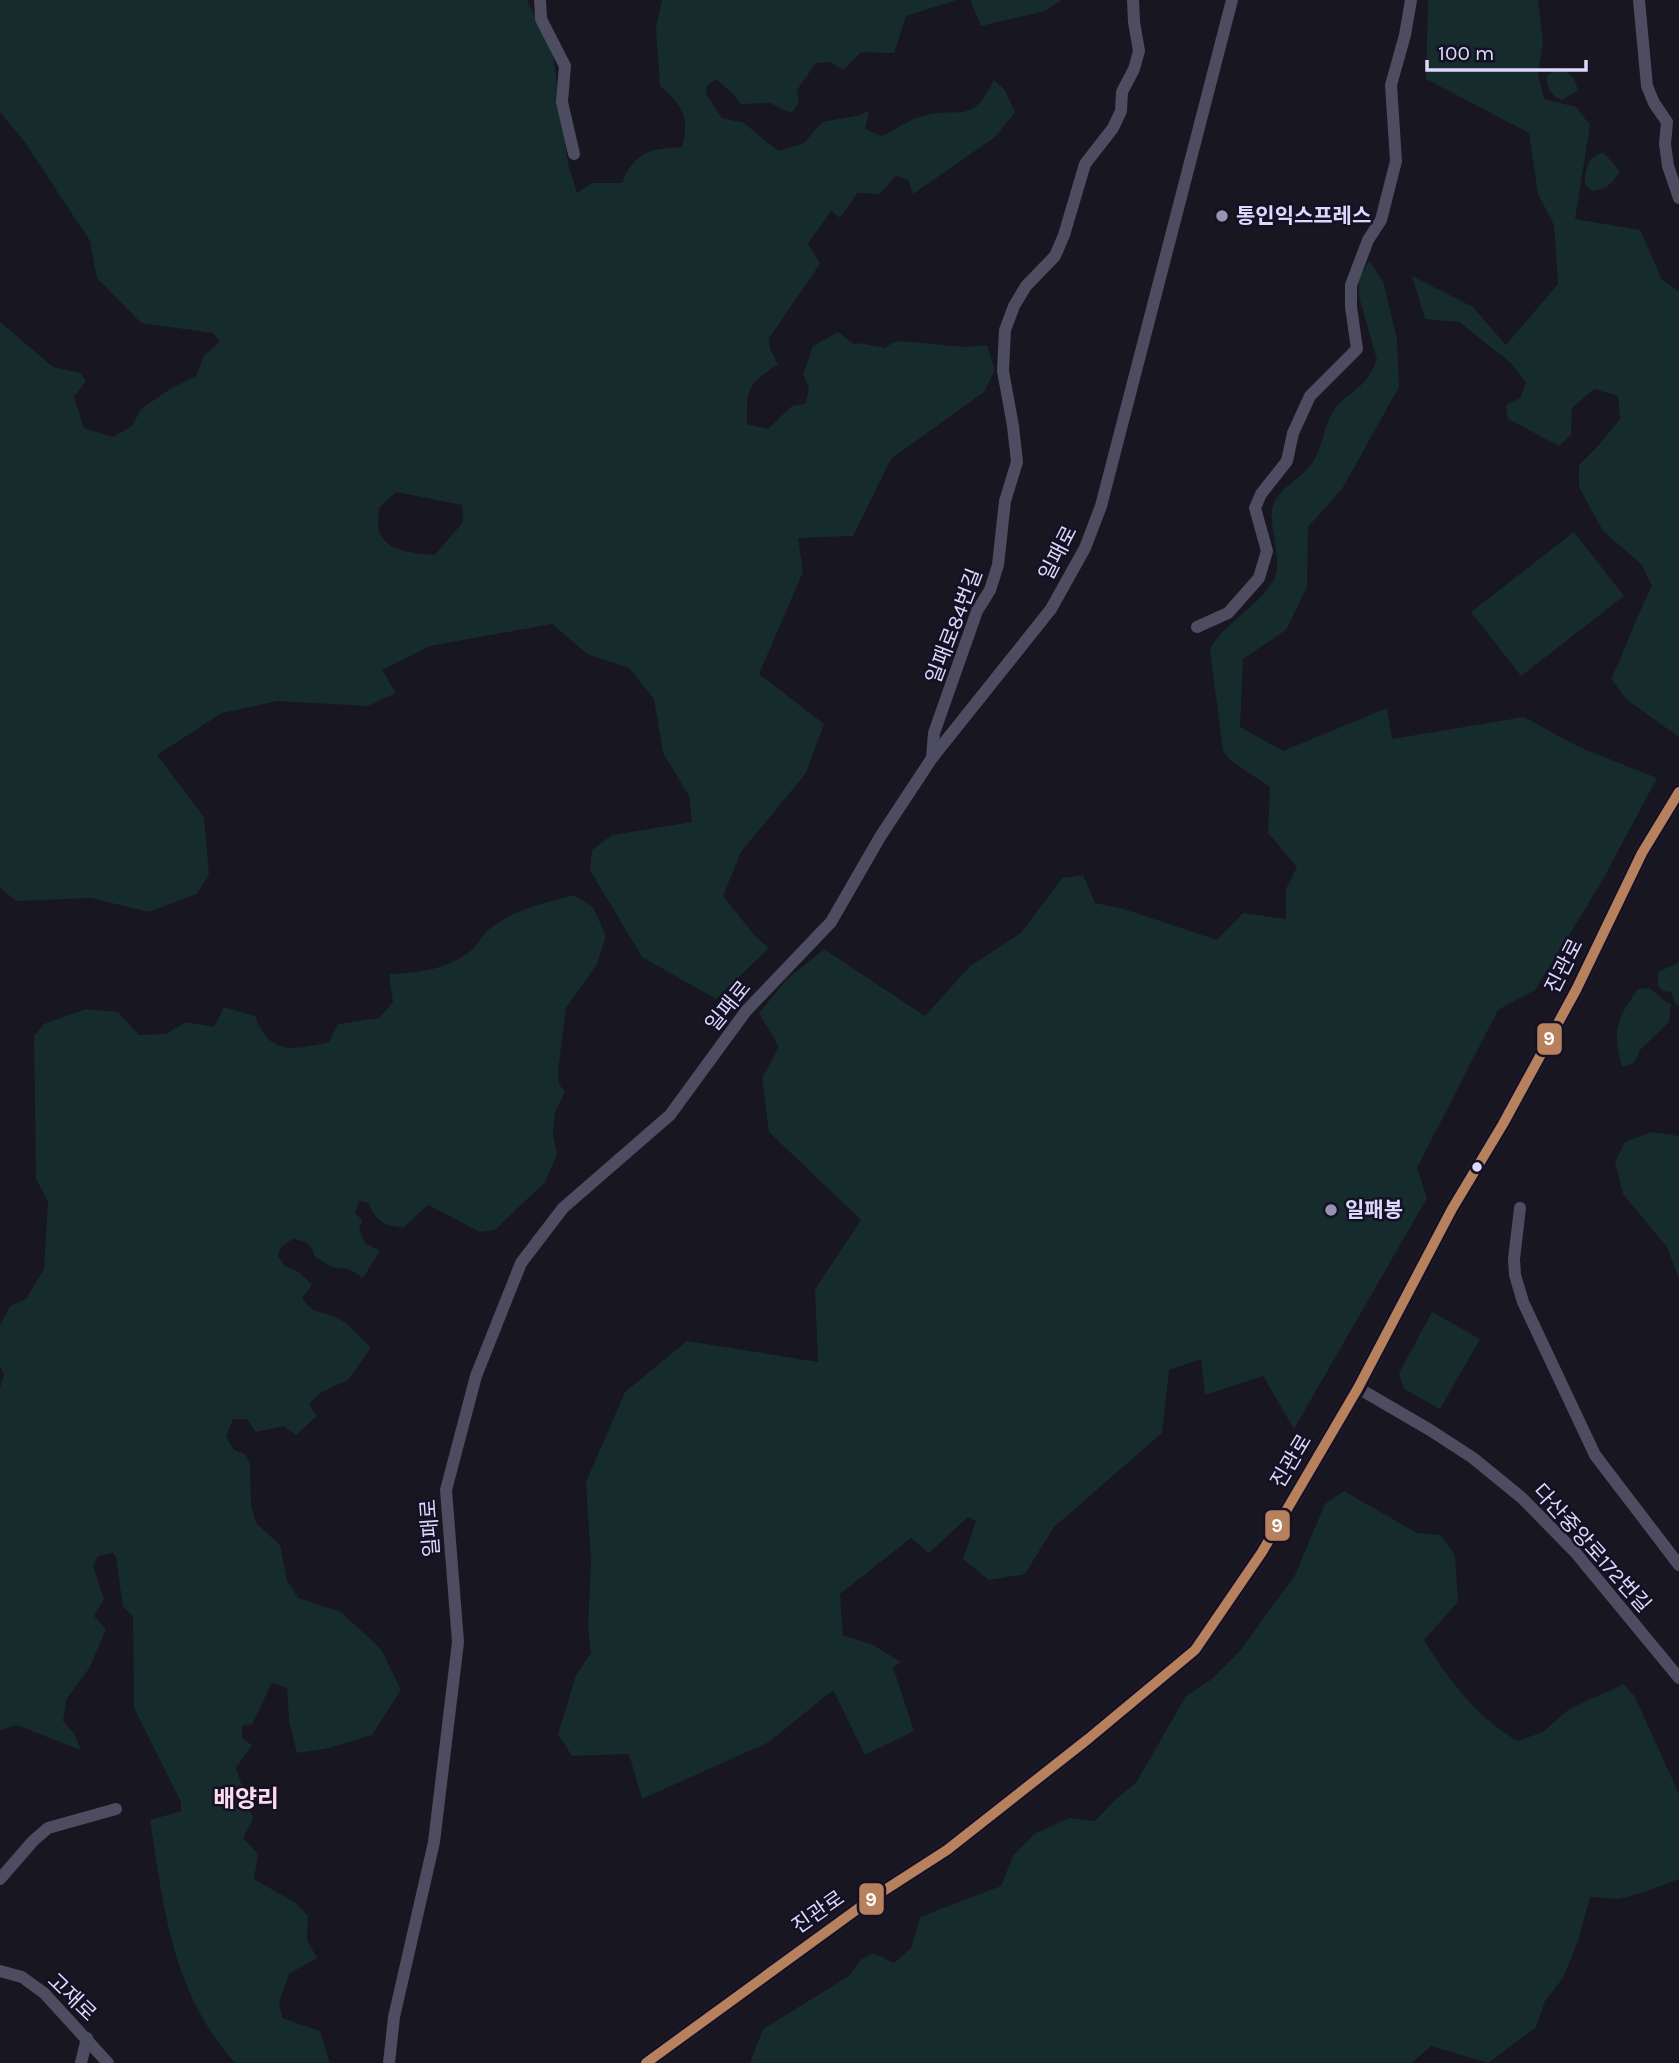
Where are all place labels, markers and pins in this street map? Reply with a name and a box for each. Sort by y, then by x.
place label: 통인익스프레스 [1236,204,1371,228]
marker: 통인익스프레스 [1214,208,1230,224]
unlabelled marker [1470,1160,1484,1174]
place label: 일패봉 [1345,1198,1403,1222]
marker: 일패봉 [1323,1202,1339,1218]

